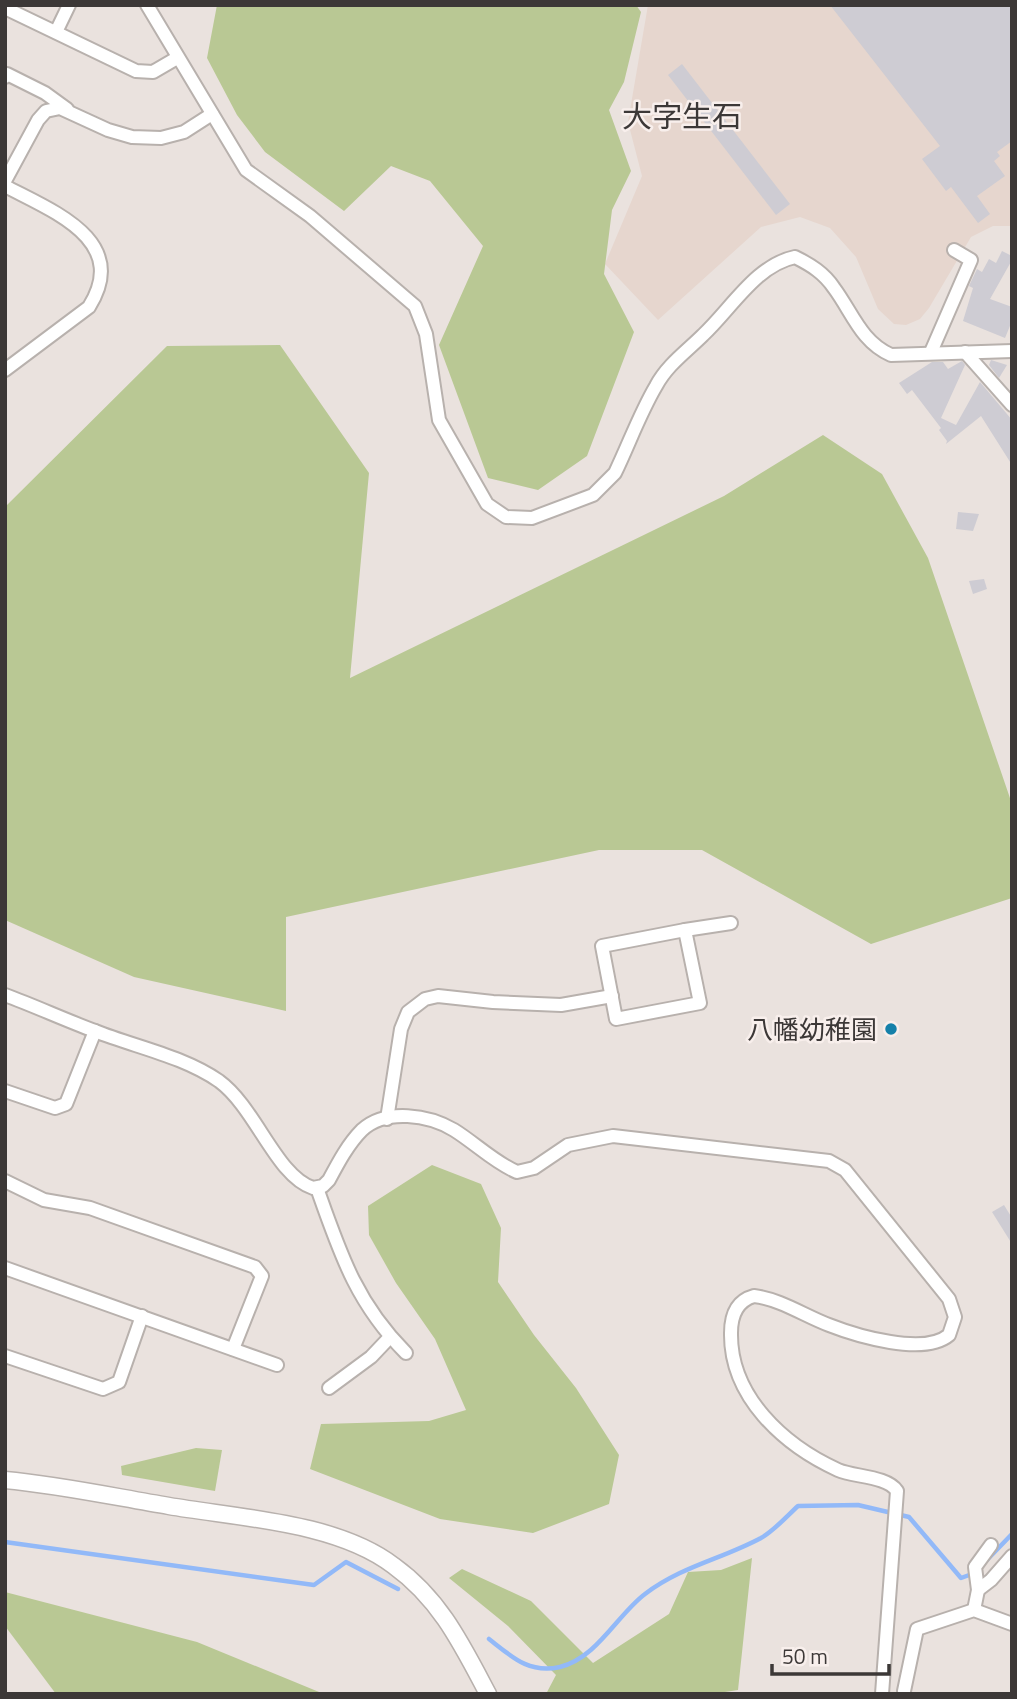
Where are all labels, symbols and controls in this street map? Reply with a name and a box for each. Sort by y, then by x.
district label: 大字生石 [622,93,742,139]
place label: 八幡幼稚園 [747,1010,877,1049]
marker: 八幡幼稚園 [883,1021,899,1037]
scale bar [772,1632,889,1676]
text: 50 m [782,1640,828,1672]

